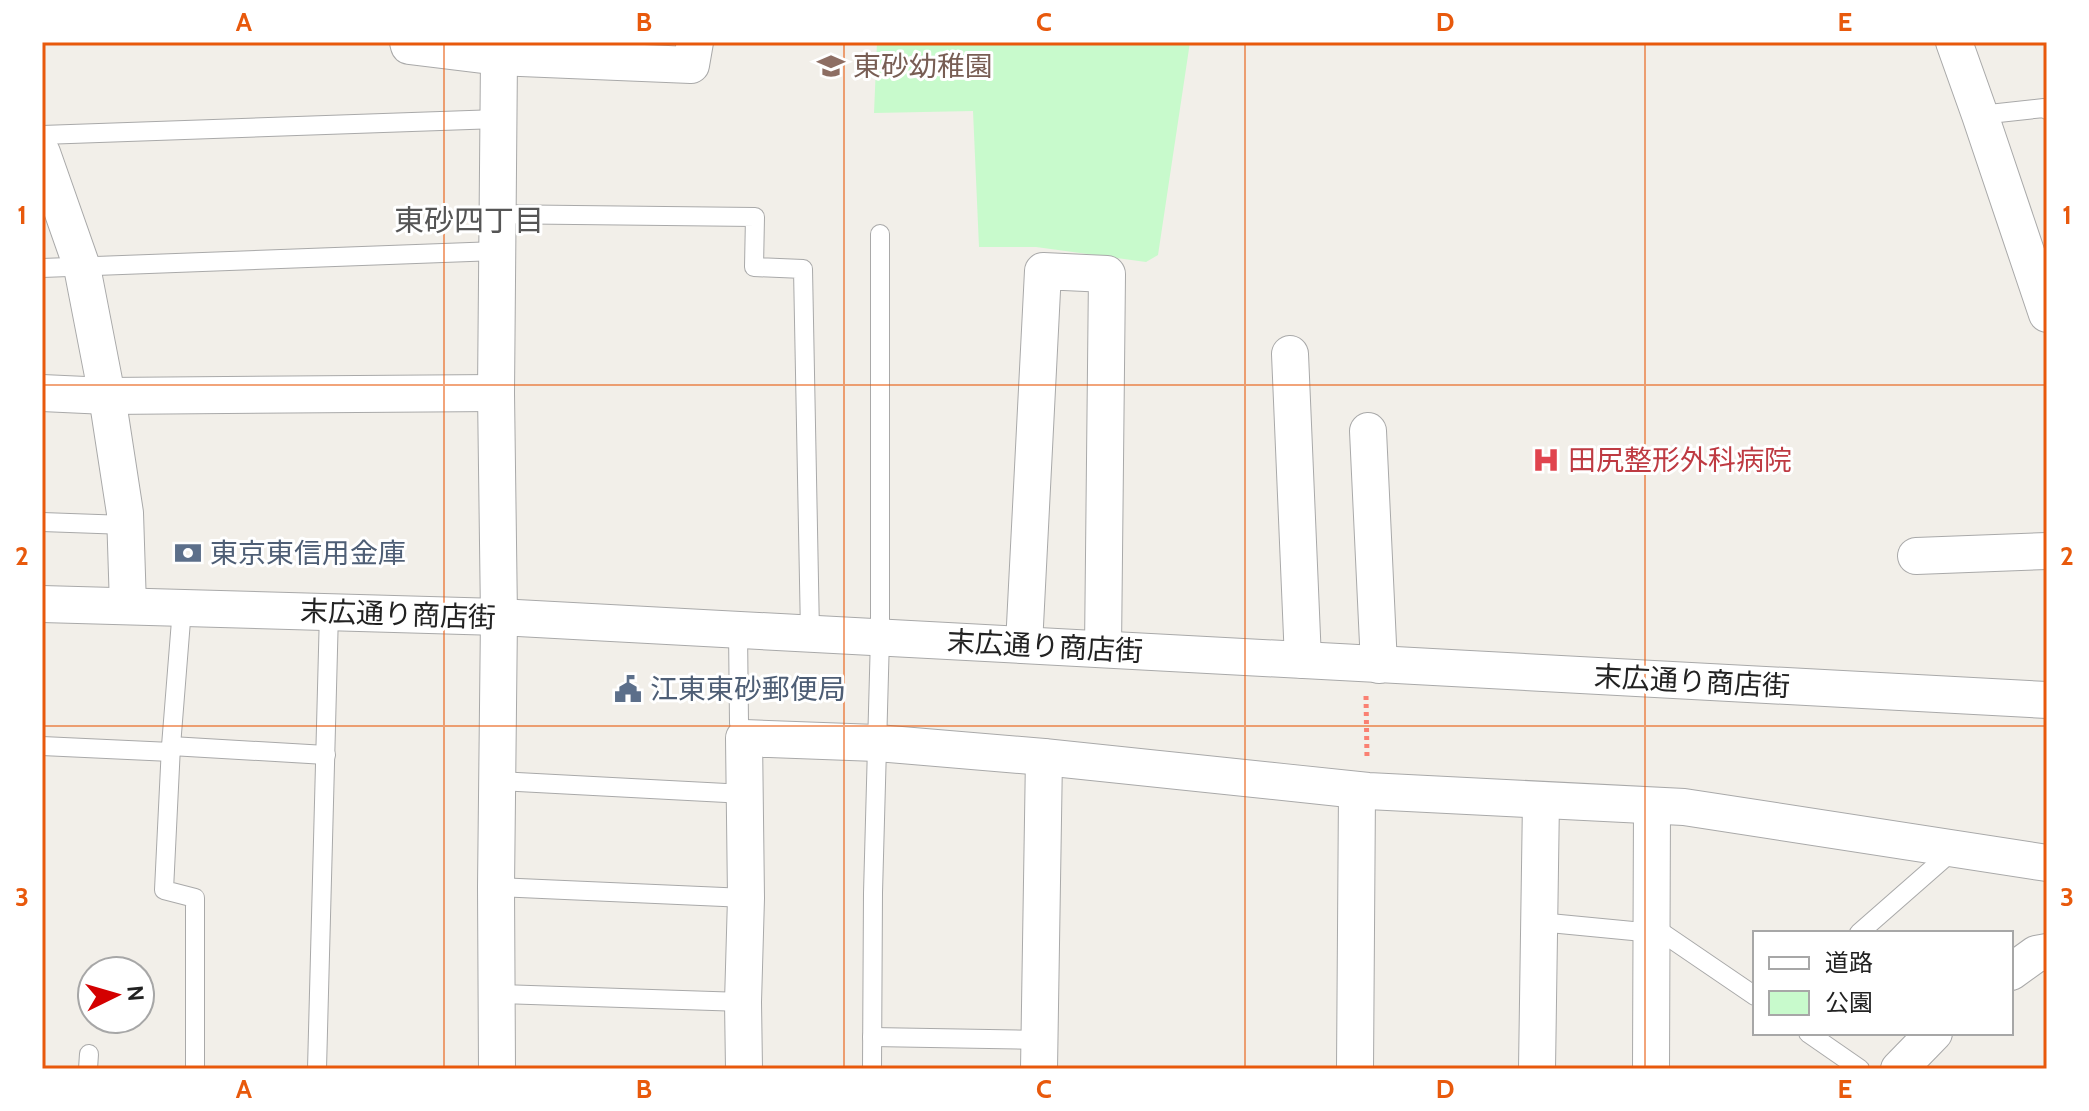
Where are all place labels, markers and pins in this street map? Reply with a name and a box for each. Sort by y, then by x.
place label: 東砂幼稚園 [853,49,993,83]
school or university icon: 東砂幼稚園 [816,51,846,81]
place label: 田尻整形外科病院 [1568,443,1792,477]
hospital icon: 田尻整形外科病院 [1531,445,1561,475]
place label: 東京東信用金庫 [210,536,406,570]
bank icon: 東京東信用金庫 [173,538,203,568]
place label: 江東東砂郵便局 [650,672,846,706]
public building icon: 江東東砂郵便局 [613,674,643,704]

